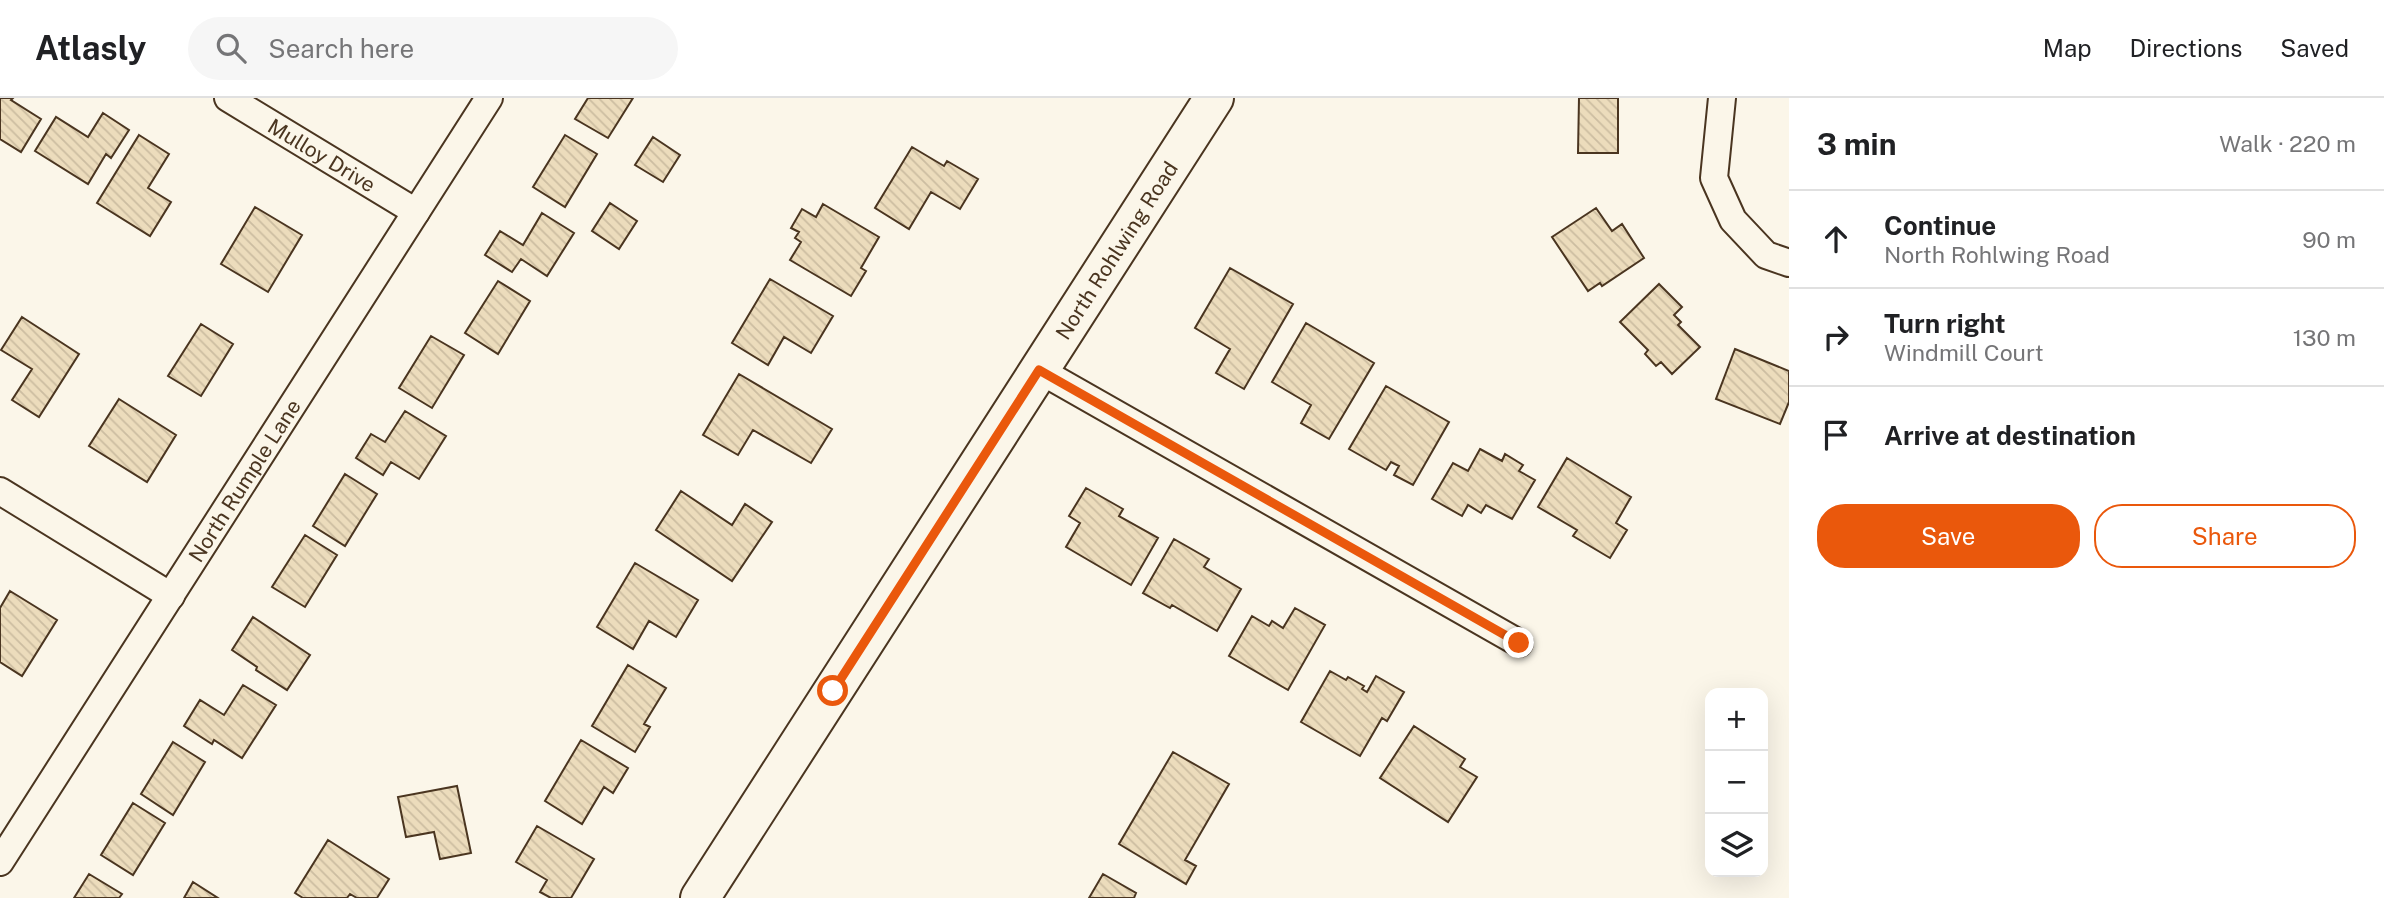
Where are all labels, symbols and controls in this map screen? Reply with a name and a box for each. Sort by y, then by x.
search box [188,17,678,80]
text: Atlasly [35,29,146,67]
icon: search [212,29,250,67]
text: Search here [268,33,414,64]
text: Map [2043,34,2092,62]
text: Directions [2130,34,2242,62]
text: Saved [2280,34,2349,62]
street label: Mulloy Drive [264,113,380,197]
text: 3 min [1817,126,1896,162]
text: Walk · 220 m [2219,130,2356,157]
street label: North Rohlwing Road [1050,157,1183,344]
text: Continue [1884,210,1996,241]
icon: ahead [1817,220,1855,258]
text: 90 m [2302,226,2356,253]
text: North Rohlwing Road [1884,241,2110,268]
text: Turn right [1884,308,2006,339]
icon: right [1817,318,1855,356]
text: 130 m [2293,324,2356,351]
text: Windmill Court [1884,339,2044,366]
street label: North Rumple Lane [183,394,305,566]
icon: arrive [1817,416,1855,454]
text: Arrive at destination [1884,420,2136,451]
button: Save [1817,504,2080,568]
button: Share [2094,504,2356,568]
route end [1503,627,1534,658]
route start [817,675,848,706]
map controls [1705,688,1768,877]
button: + [1705,688,1768,751]
button: − [1705,751,1768,814]
button: layers [1705,814,1768,877]

